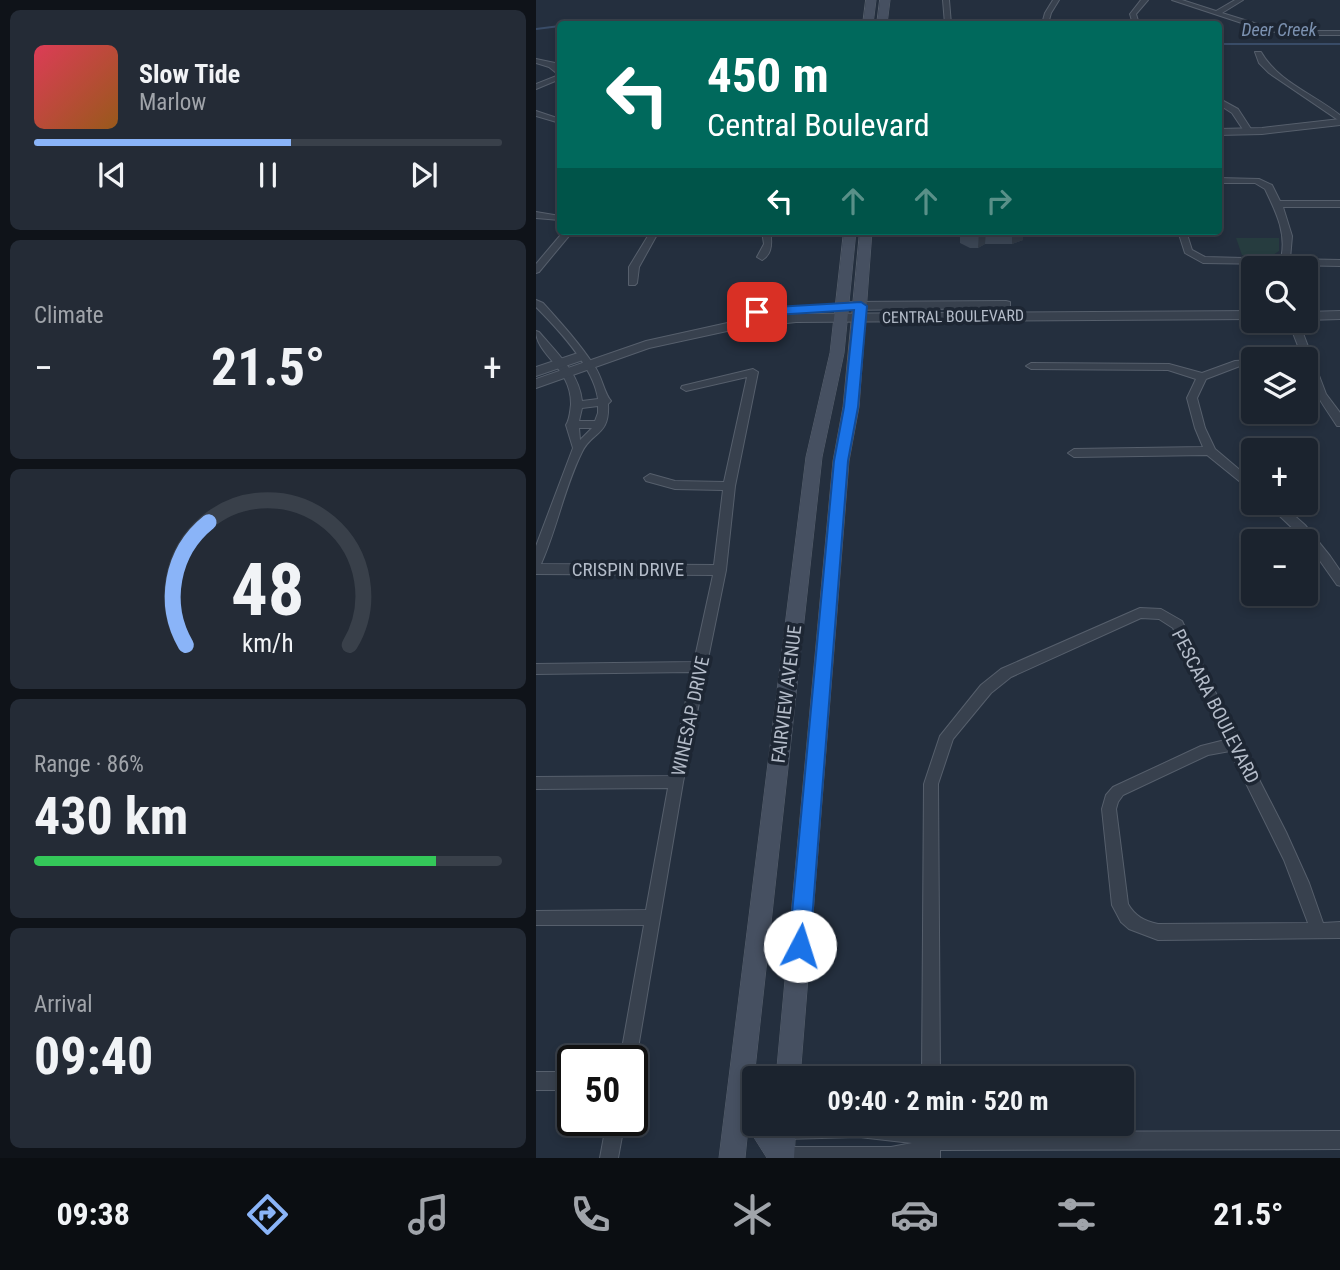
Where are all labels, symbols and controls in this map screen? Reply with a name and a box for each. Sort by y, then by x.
water label: Deer Creek [1241,19,1318,40]
text: 450 m [707,47,829,104]
icon: left [592,49,683,140]
text: Slow Tide [139,59,240,89]
text: Marlow [139,89,206,116]
text: Central Boulevard [707,106,930,144]
icon: previous [93,156,131,194]
icon: pause [249,156,287,194]
icon: next [405,156,443,194]
icon: left [761,182,799,220]
icon: ahead [834,182,872,220]
icon: ahead [907,182,945,220]
icon: right [980,182,1018,220]
map controls [1241,256,1318,606]
button: search [1241,256,1318,333]
pin [727,282,787,342]
icon: arrive [738,293,776,331]
text: Climate [34,302,104,329]
street label: CENTRAL BOULEVARD [882,306,1024,327]
text: 21.5° [211,337,325,398]
text: − [34,346,53,390]
text: + [483,346,502,390]
button: layers [1241,347,1318,424]
button: + [1241,438,1318,515]
button: − [1241,529,1318,606]
text: 48 [231,547,305,633]
street label: CRISPIN DRIVE [572,558,684,581]
street label: FAIRVIEW AVENUE [767,624,806,764]
street label: PESCARA BOULEVARD [1167,625,1264,787]
text: km/h [242,629,294,658]
street label: WINESAP DRIVE [667,654,714,778]
text: Range · 86% [34,751,144,778]
text: 430 km [34,786,188,847]
position arrow [763,909,837,983]
text: Arrival [34,991,93,1018]
text: 09:40 [34,1026,153,1087]
speed limit sign: 50 [557,1045,648,1136]
text: 09:40 · 2 min · 520 m [828,1086,1048,1116]
icon: directions [243,1190,292,1239]
icon: music [404,1190,453,1239]
icon: phone [566,1190,615,1239]
icon: climate [728,1190,777,1239]
icon: car [890,1190,939,1239]
icon: filters [1052,1190,1101,1239]
text: 09:38 [56,1195,130,1233]
text: 21.5° [1213,1195,1284,1233]

